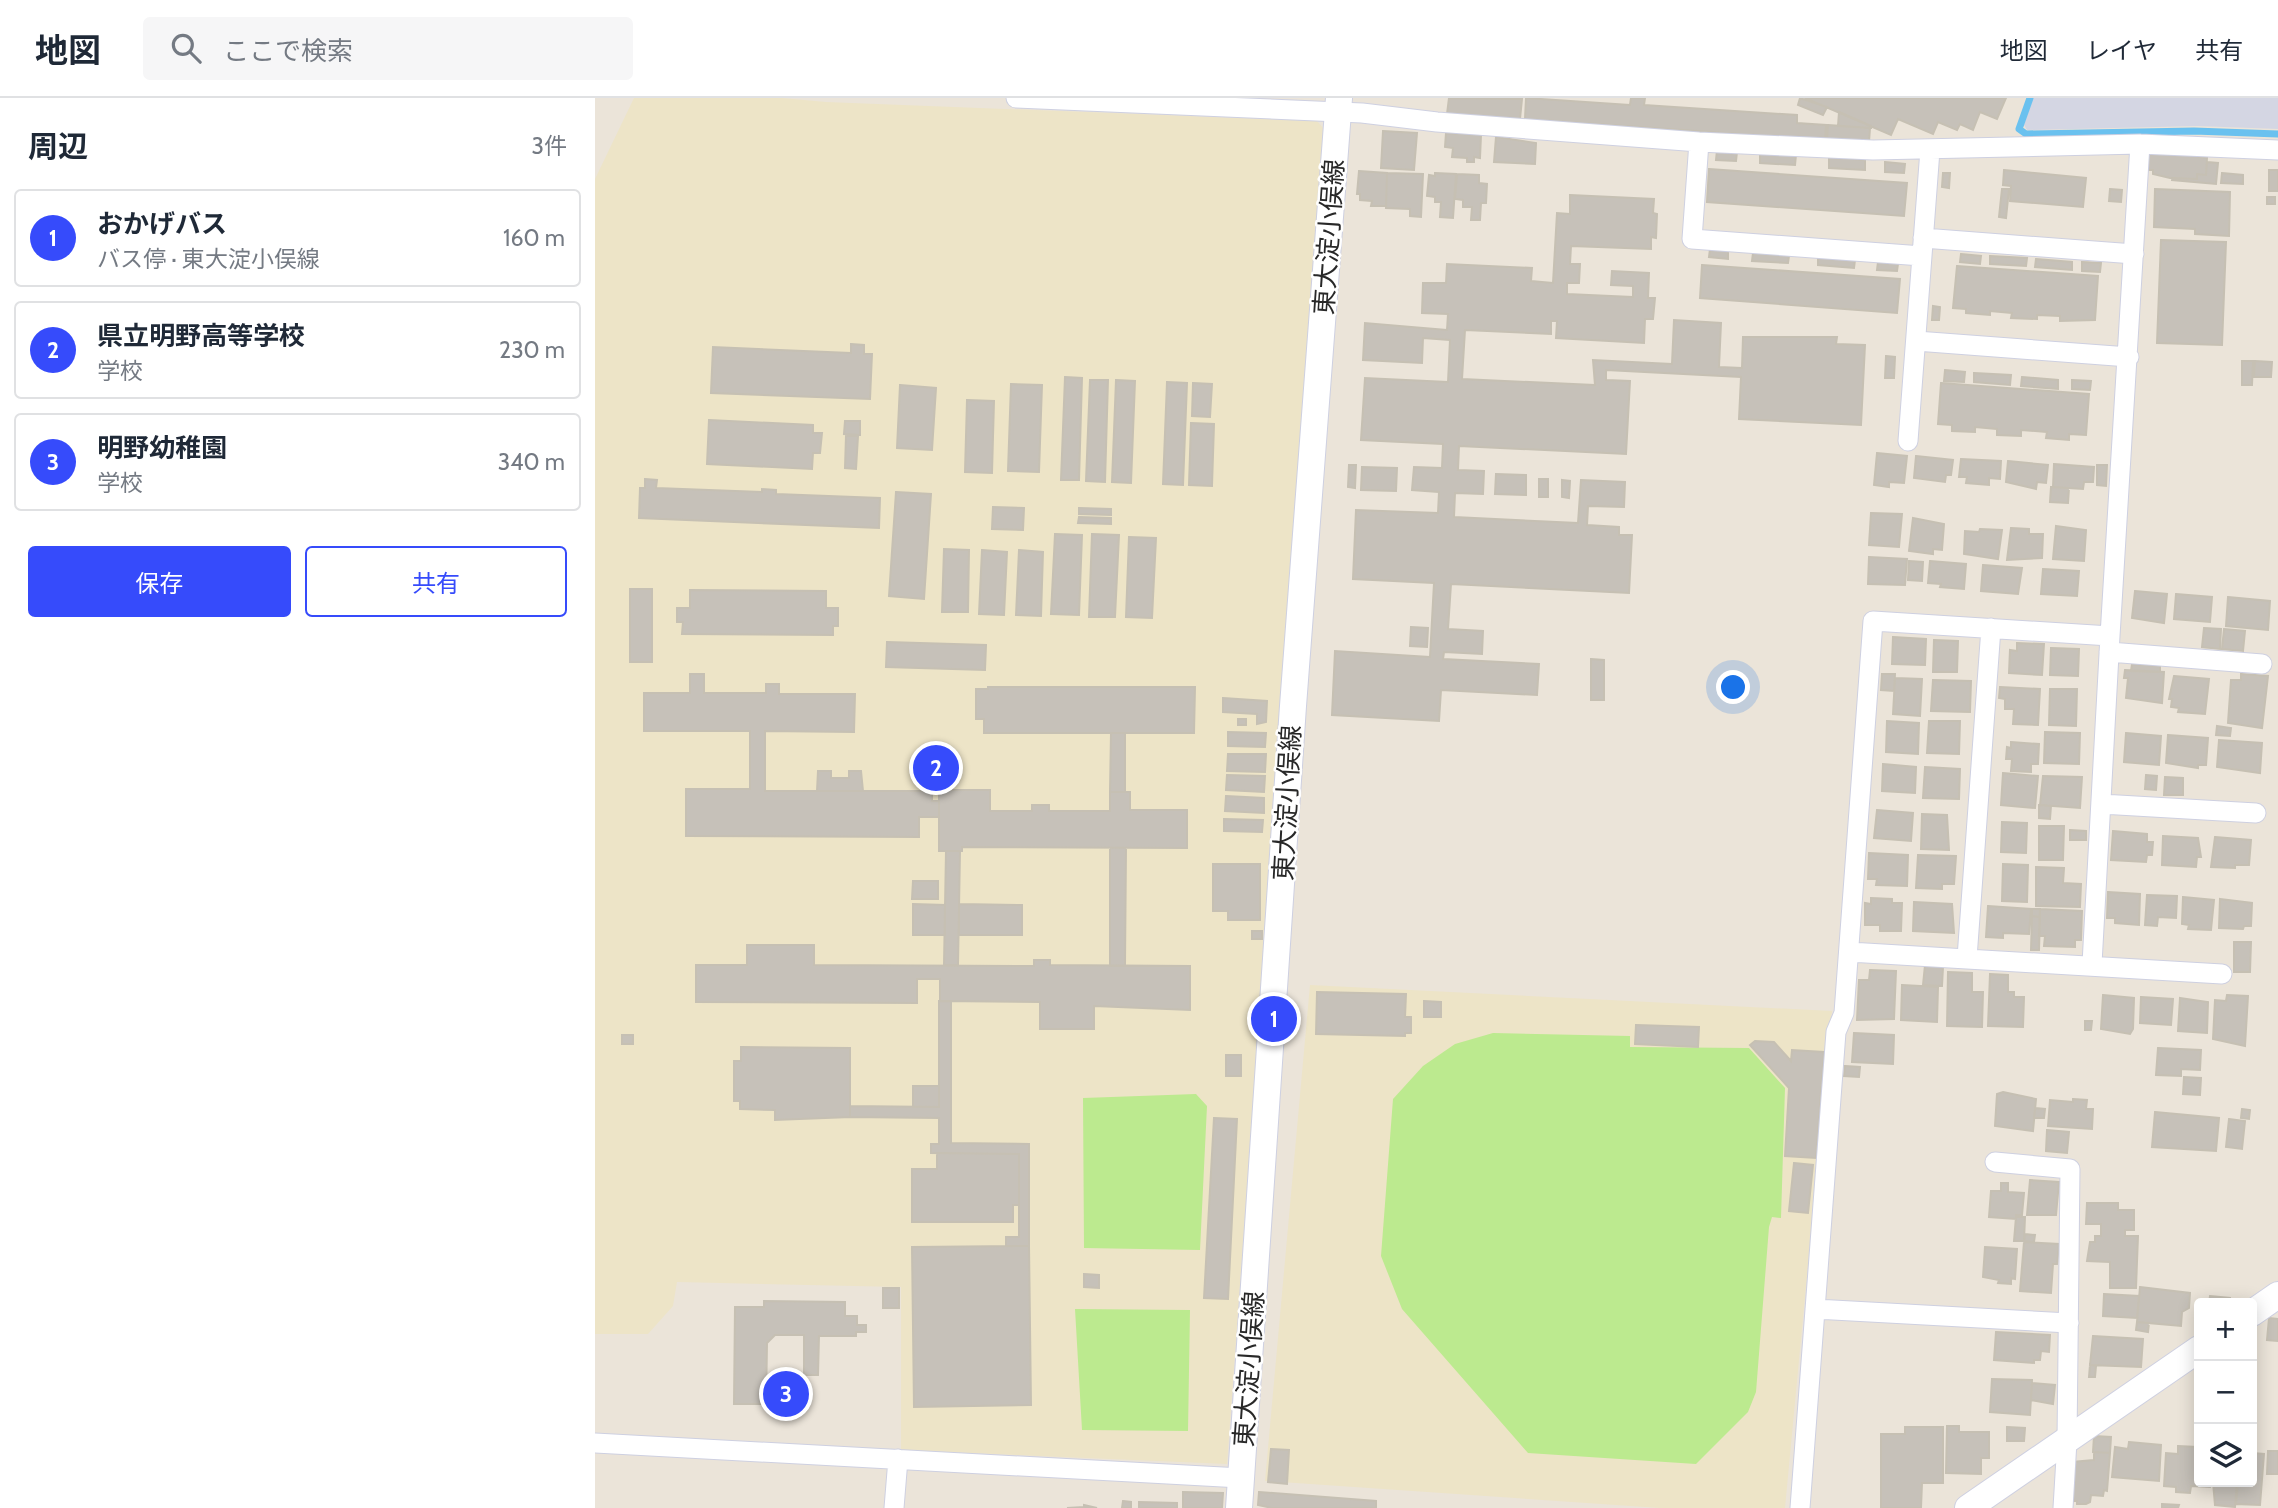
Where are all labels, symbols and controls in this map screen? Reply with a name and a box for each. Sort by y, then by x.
search box [143,17,633,80]
icon: search [167,29,205,67]
text: 地図 [35,30,101,70]
text: ここで検索 [223,35,353,67]
text: 地図 [2000,36,2048,65]
text: レイヤ [2086,36,2157,65]
text: 共有 [2195,36,2243,65]
text: 周辺 [28,128,88,165]
text: 3件 [532,132,567,160]
street label: 東大淀小俣線 [1308,158,1350,316]
text: おかげバス [97,208,227,240]
text: 1 [49,224,57,252]
text: 160 m [503,224,565,252]
text: バス停 · 東大淀小俣線 [97,245,320,273]
text: 県立明野高等学校 [97,320,305,352]
text: 2 [47,336,59,364]
text: 230 m [499,336,565,364]
text: 学校 [97,357,143,385]
text: 明野幼稚園 [97,432,227,464]
text: 3 [47,448,59,476]
text: 340 m [498,448,565,476]
text: 学校 [97,469,143,497]
button: 保存 [28,546,291,617]
button: 共有 [305,546,567,617]
your location [1716,670,1750,704]
street label: 東大淀小俣線 [1267,724,1307,882]
pin: 2 [913,742,959,794]
pin: 1 [1251,993,1297,1045]
street label: 東大淀小俣線 [1228,1290,1270,1448]
map controls [2194,1298,2257,1487]
button: + [2194,1298,2257,1361]
button: − [2194,1361,2257,1424]
pin: 3 [763,1368,809,1420]
button: layers [2194,1424,2257,1487]

